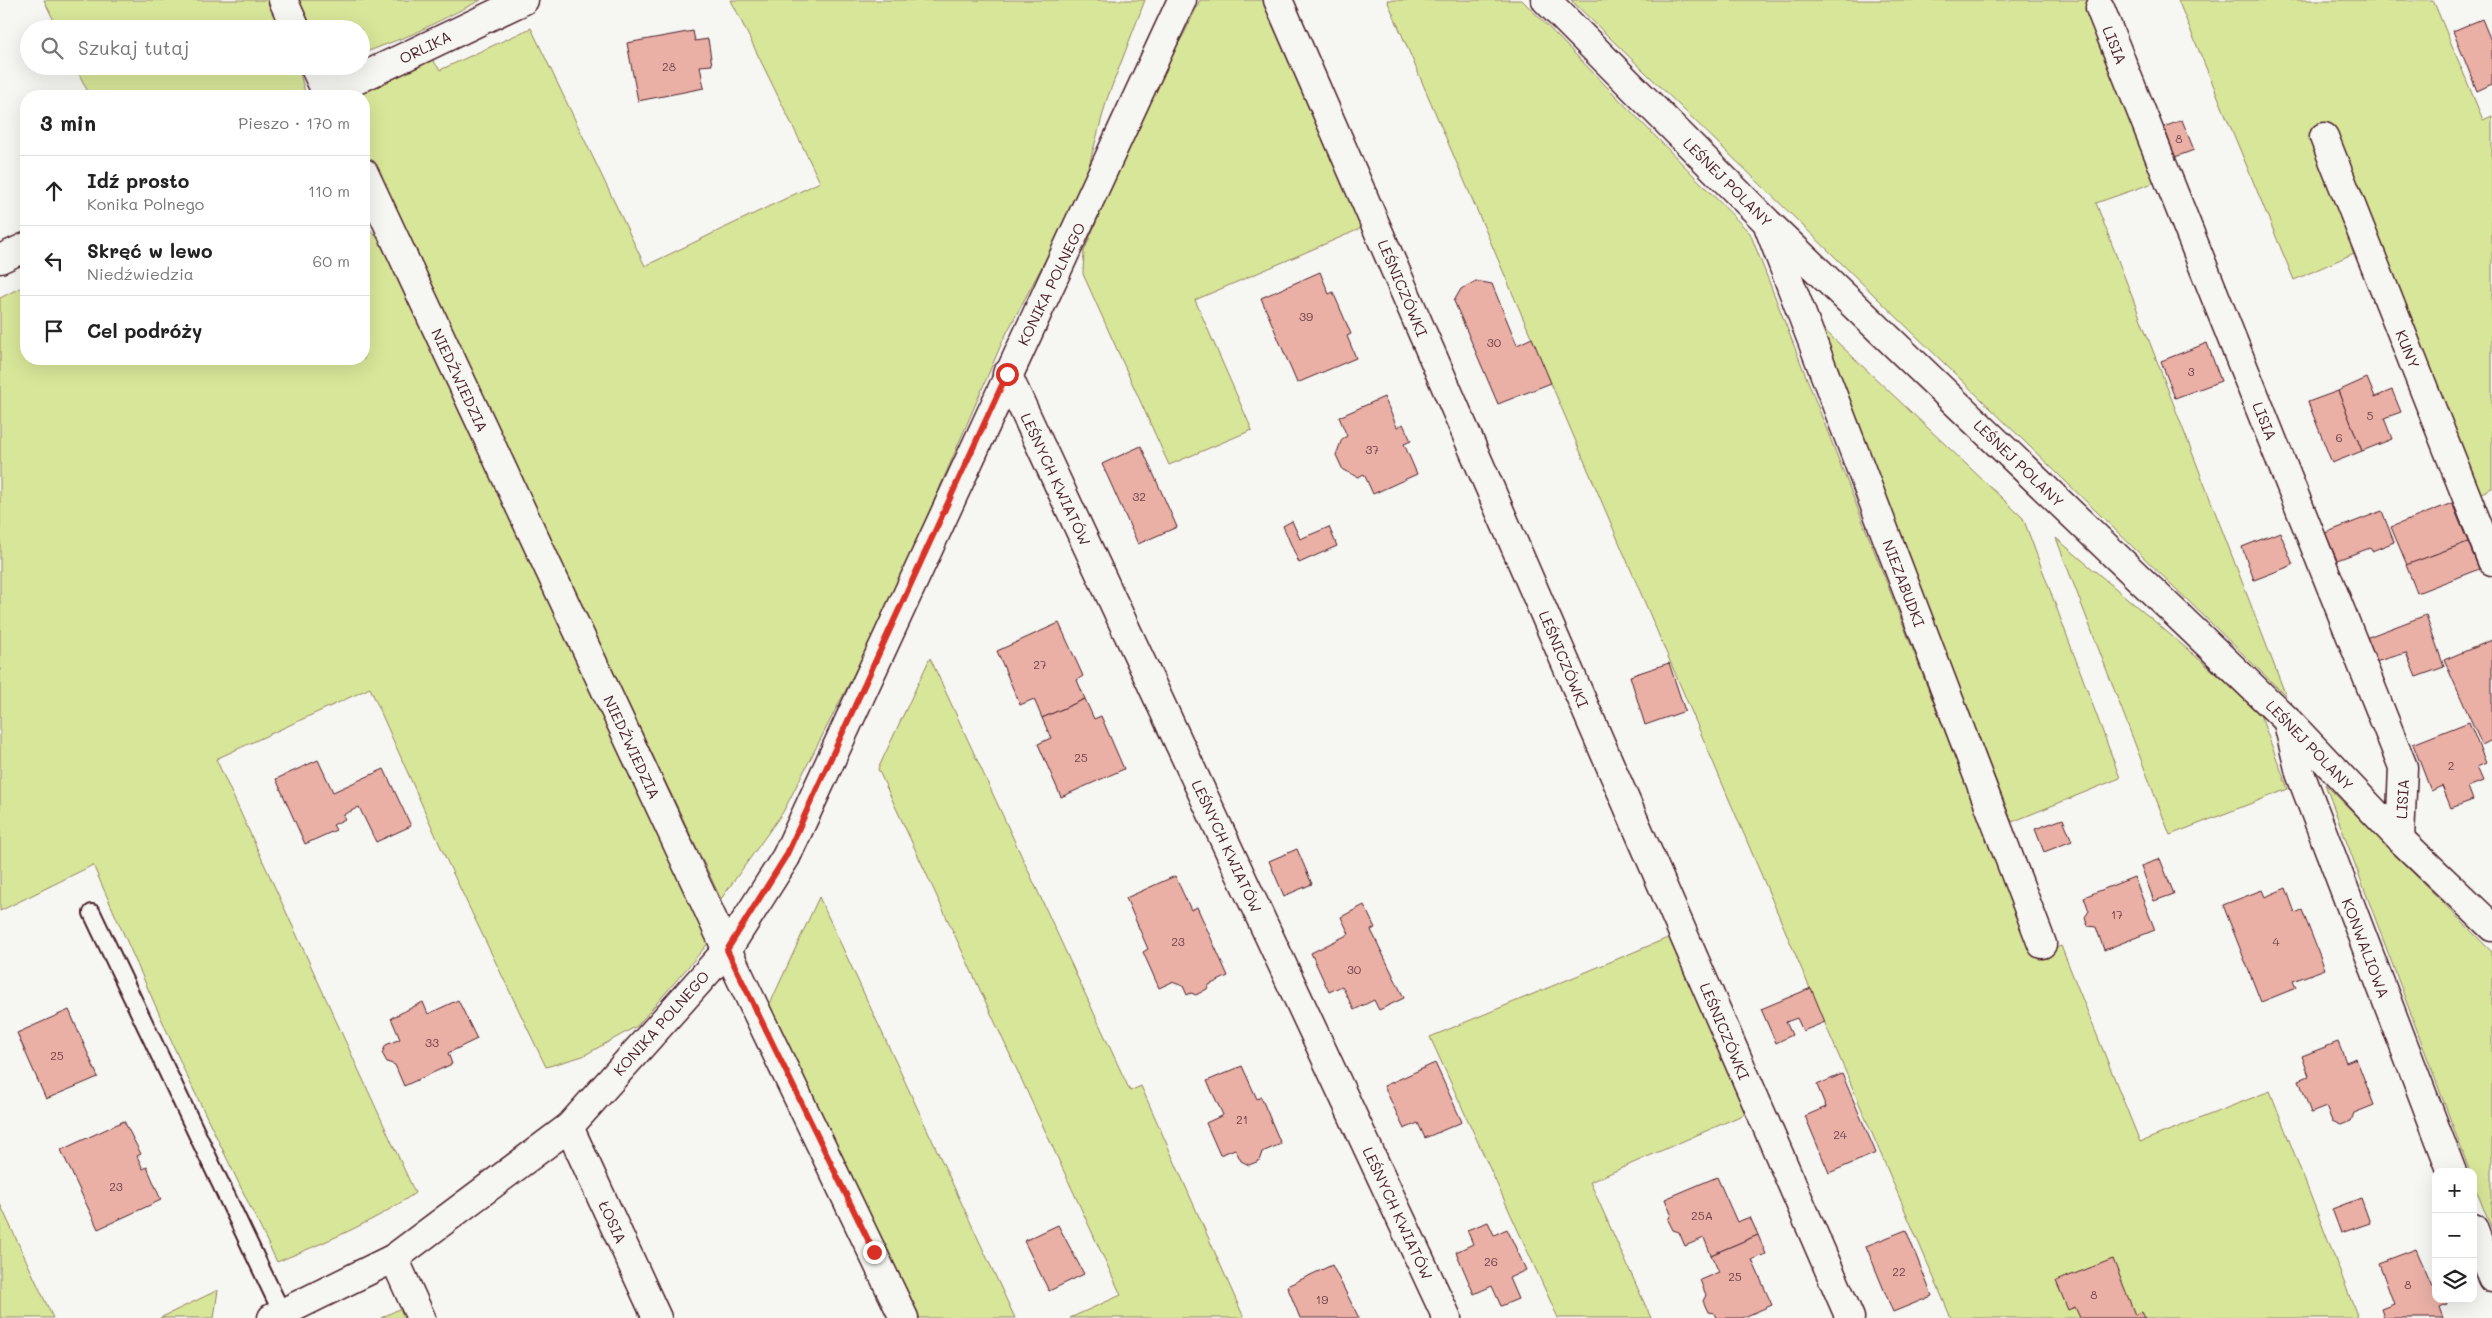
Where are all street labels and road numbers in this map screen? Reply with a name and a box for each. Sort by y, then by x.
street label: LISIA [2098,23,2132,67]
street label: ORLIKA [396,26,454,68]
street label: LEŚNEJ POLANY [1679,133,1777,231]
street label: KONIKA POLNEGO [1013,219,1090,349]
street label: LEŚNICZÓWKI [1374,236,1433,340]
street label: NIEDŹWIEDZIA [427,325,493,435]
street label: KUNY [2391,327,2425,371]
street label: LISIA [2248,399,2282,443]
street label: LEŚNYCH KWIATÓW [1016,409,1096,549]
street label: LEŚNEJ POLANY [1970,415,2068,511]
street label: NIEZABUDKI [1878,536,1930,630]
street label: LEŚNICZÓWKI [1535,607,1594,711]
street label: NIEDŹWIEDZIA [599,692,665,802]
street label: LEŚNEJ POLANY [2262,696,2358,794]
street label: LEŚNYCH KWIATÓW [1187,776,1267,916]
street label: LISIA [2391,779,2413,819]
street label: KONWALIOWA [2338,895,2394,1001]
street label: KONIKA POLNEGO [609,966,714,1080]
street label: LEŚNICZÓWKI [1696,979,1755,1083]
street label: LEŚNYCH KWIATÓW [1358,1143,1438,1283]
street label: ŁOSIA [594,1198,632,1246]

